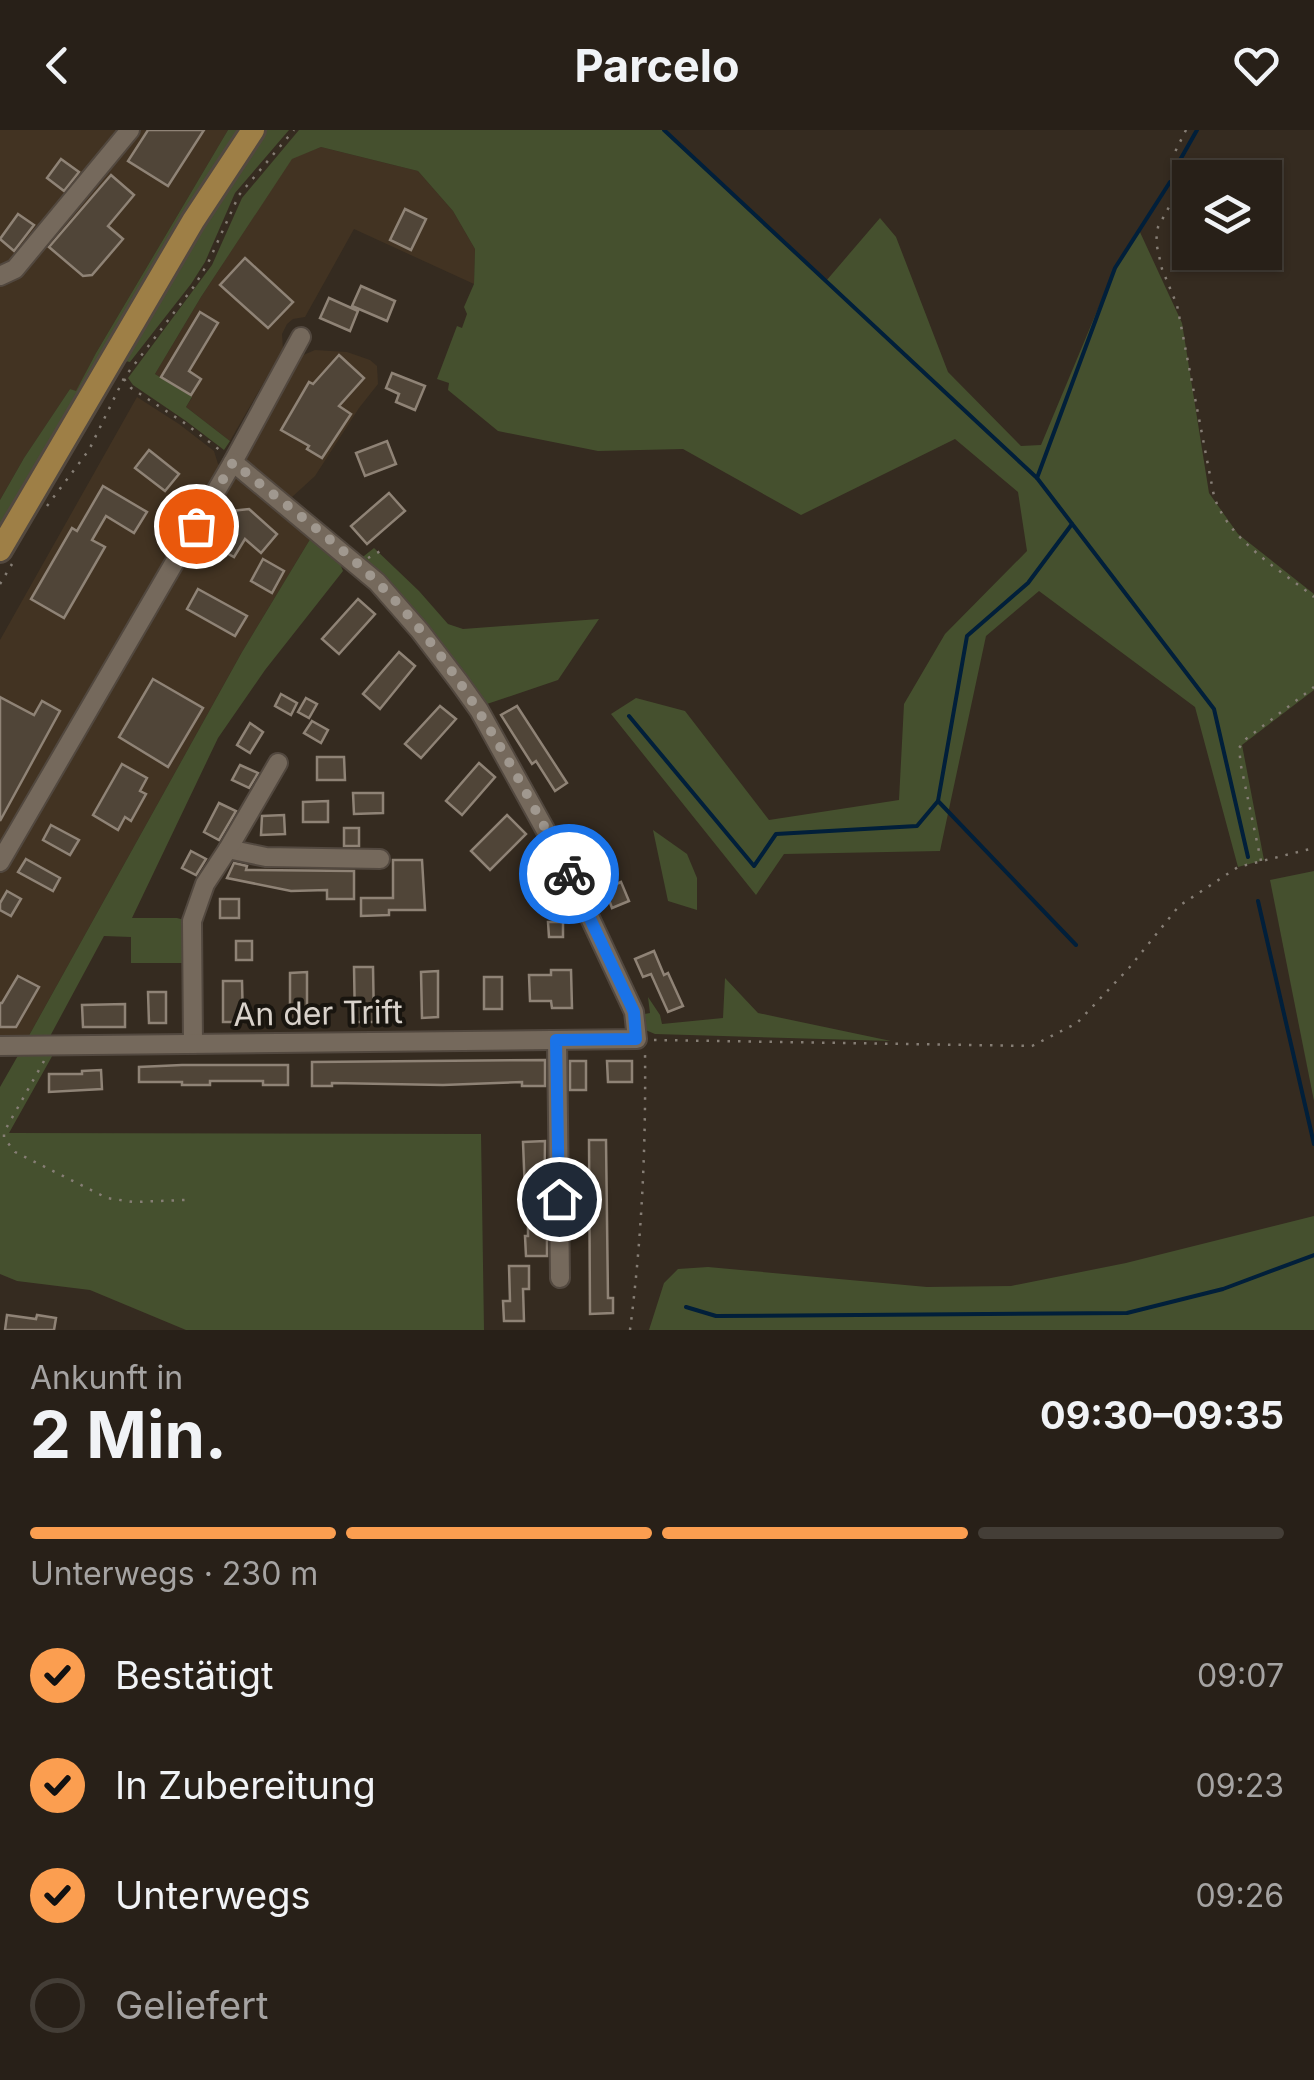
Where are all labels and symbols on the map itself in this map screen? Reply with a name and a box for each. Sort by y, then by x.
pin [154,484,239,569]
courier [519,824,619,924]
street label: An der Trift [233,992,403,1034]
pin [517,1157,602,1242]

